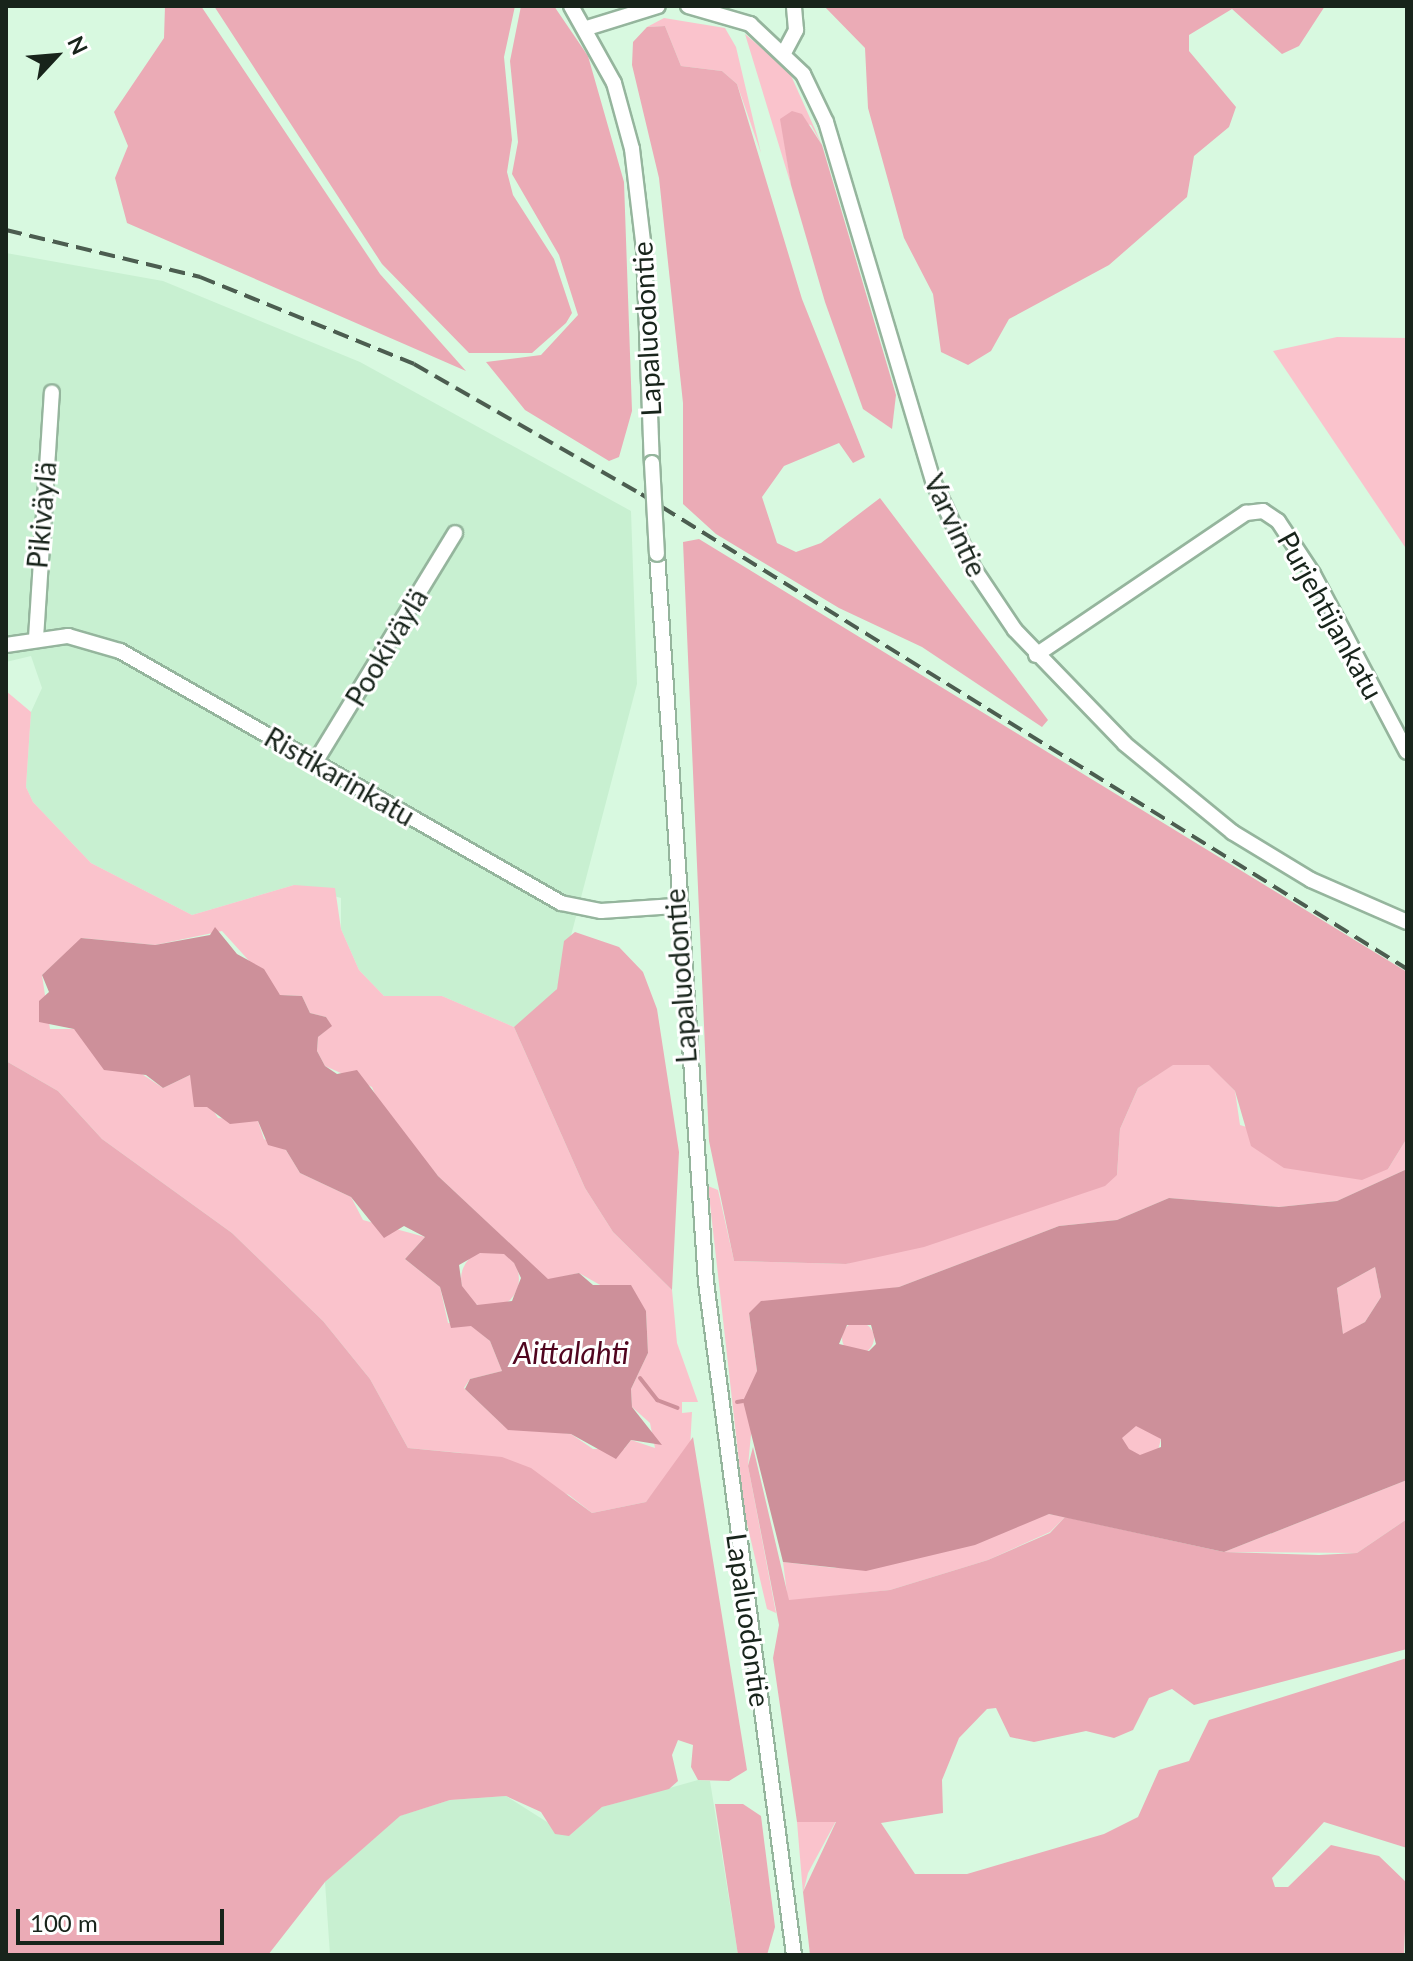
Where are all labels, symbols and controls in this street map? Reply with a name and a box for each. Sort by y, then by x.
north arrow [16,16,96,96]
text: N [62,32,94,59]
street label: Lapaluodontie [625,241,667,417]
street label: Pikiväylä [20,460,62,570]
street label: Varvintie [918,468,994,582]
street label: Purjehtijankatu [1271,525,1391,705]
street label: Pookiväylä [338,582,434,712]
street label: Ristikarinkatu [259,720,421,832]
street label: Lapaluodontie [657,888,703,1064]
water label: Aittalahti [513,1334,629,1370]
street label: Lapaluodontie [720,1531,778,1709]
scale bar [20,1893,228,1943]
text: 100 m [30,1908,98,1937]

